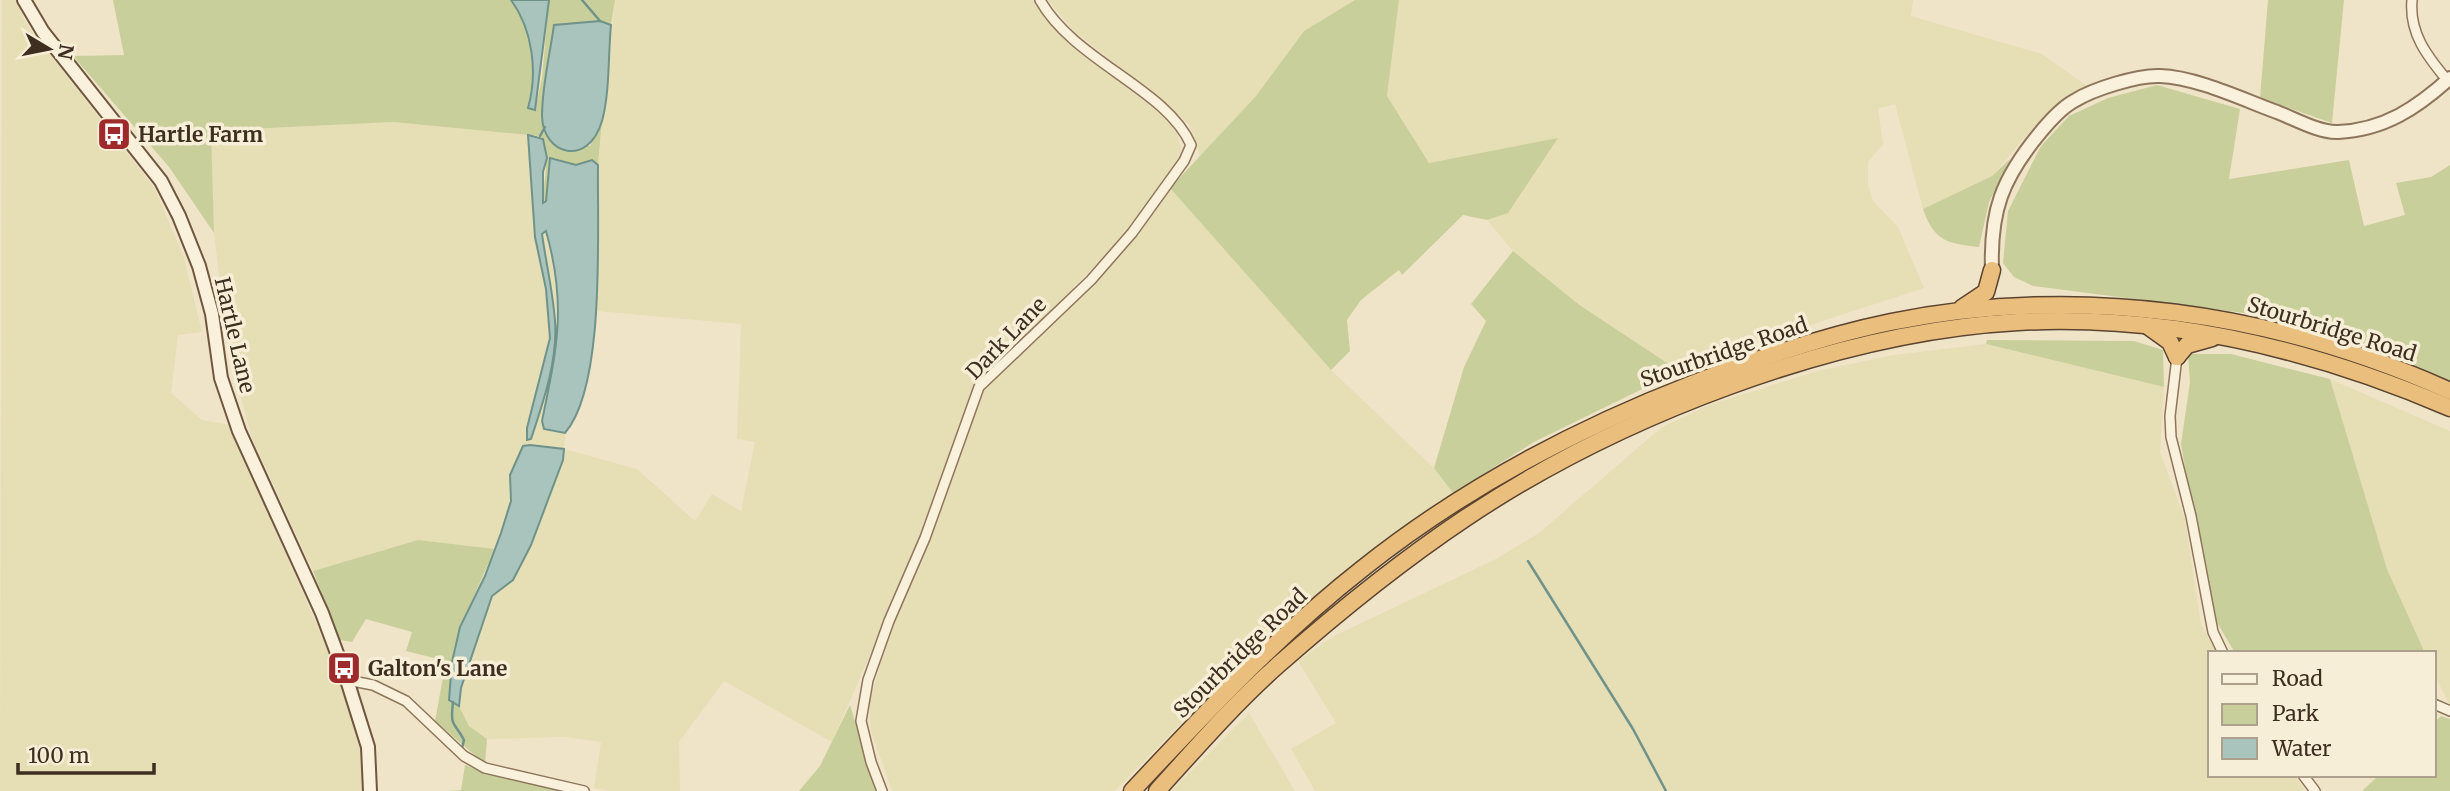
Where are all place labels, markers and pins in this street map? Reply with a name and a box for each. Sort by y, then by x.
bus stop icon: Hartle Farm [95,115,133,153]
place label: Hartle Farm [138,121,263,148]
bus stop icon: Galton's Lane [325,649,363,687]
place label: Galton's Lane [368,655,507,682]

